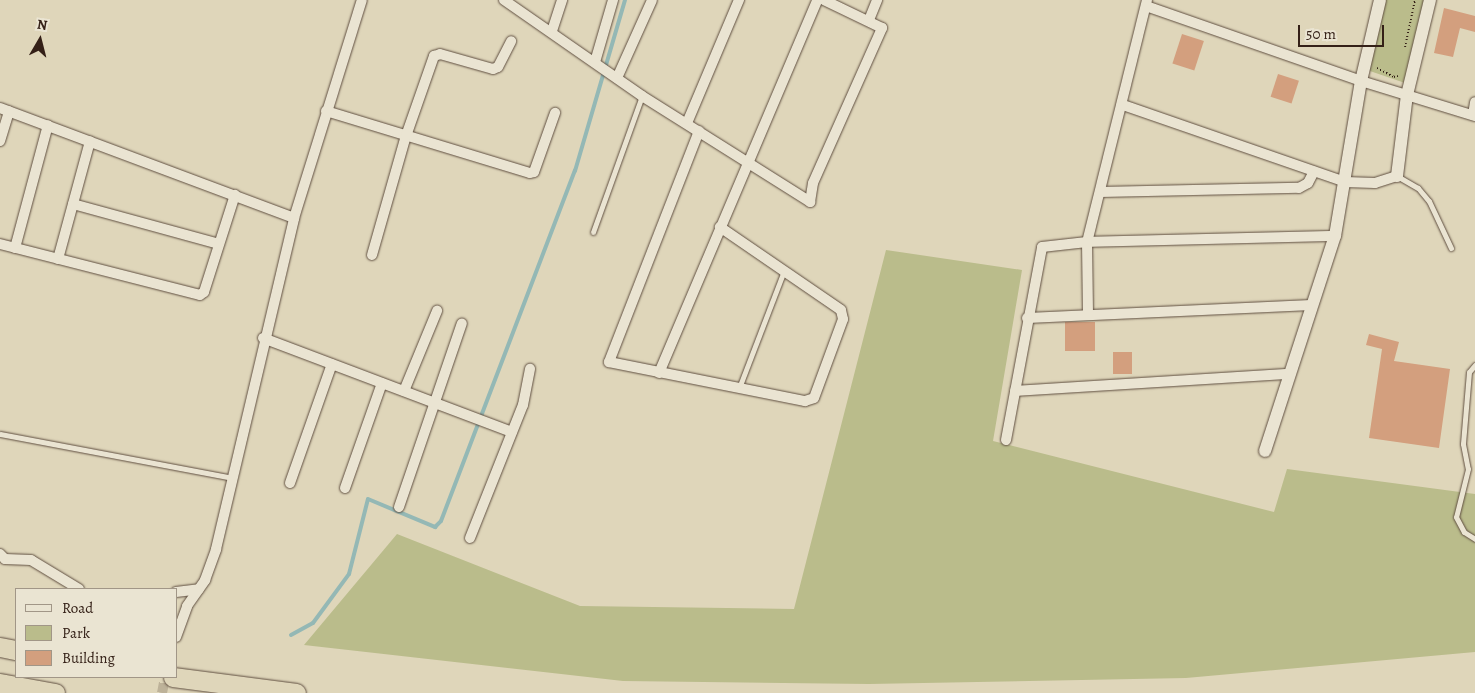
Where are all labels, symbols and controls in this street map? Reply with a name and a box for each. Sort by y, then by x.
north arrow [15,15,65,65]
text: N [36,15,49,35]
scale bar [1300,15,1386,47]
text: 50 m [1306,24,1336,44]
legend [15,588,178,678]
text: Road [62,598,93,618]
text: Park [62,623,90,643]
text: Building [62,648,115,668]

